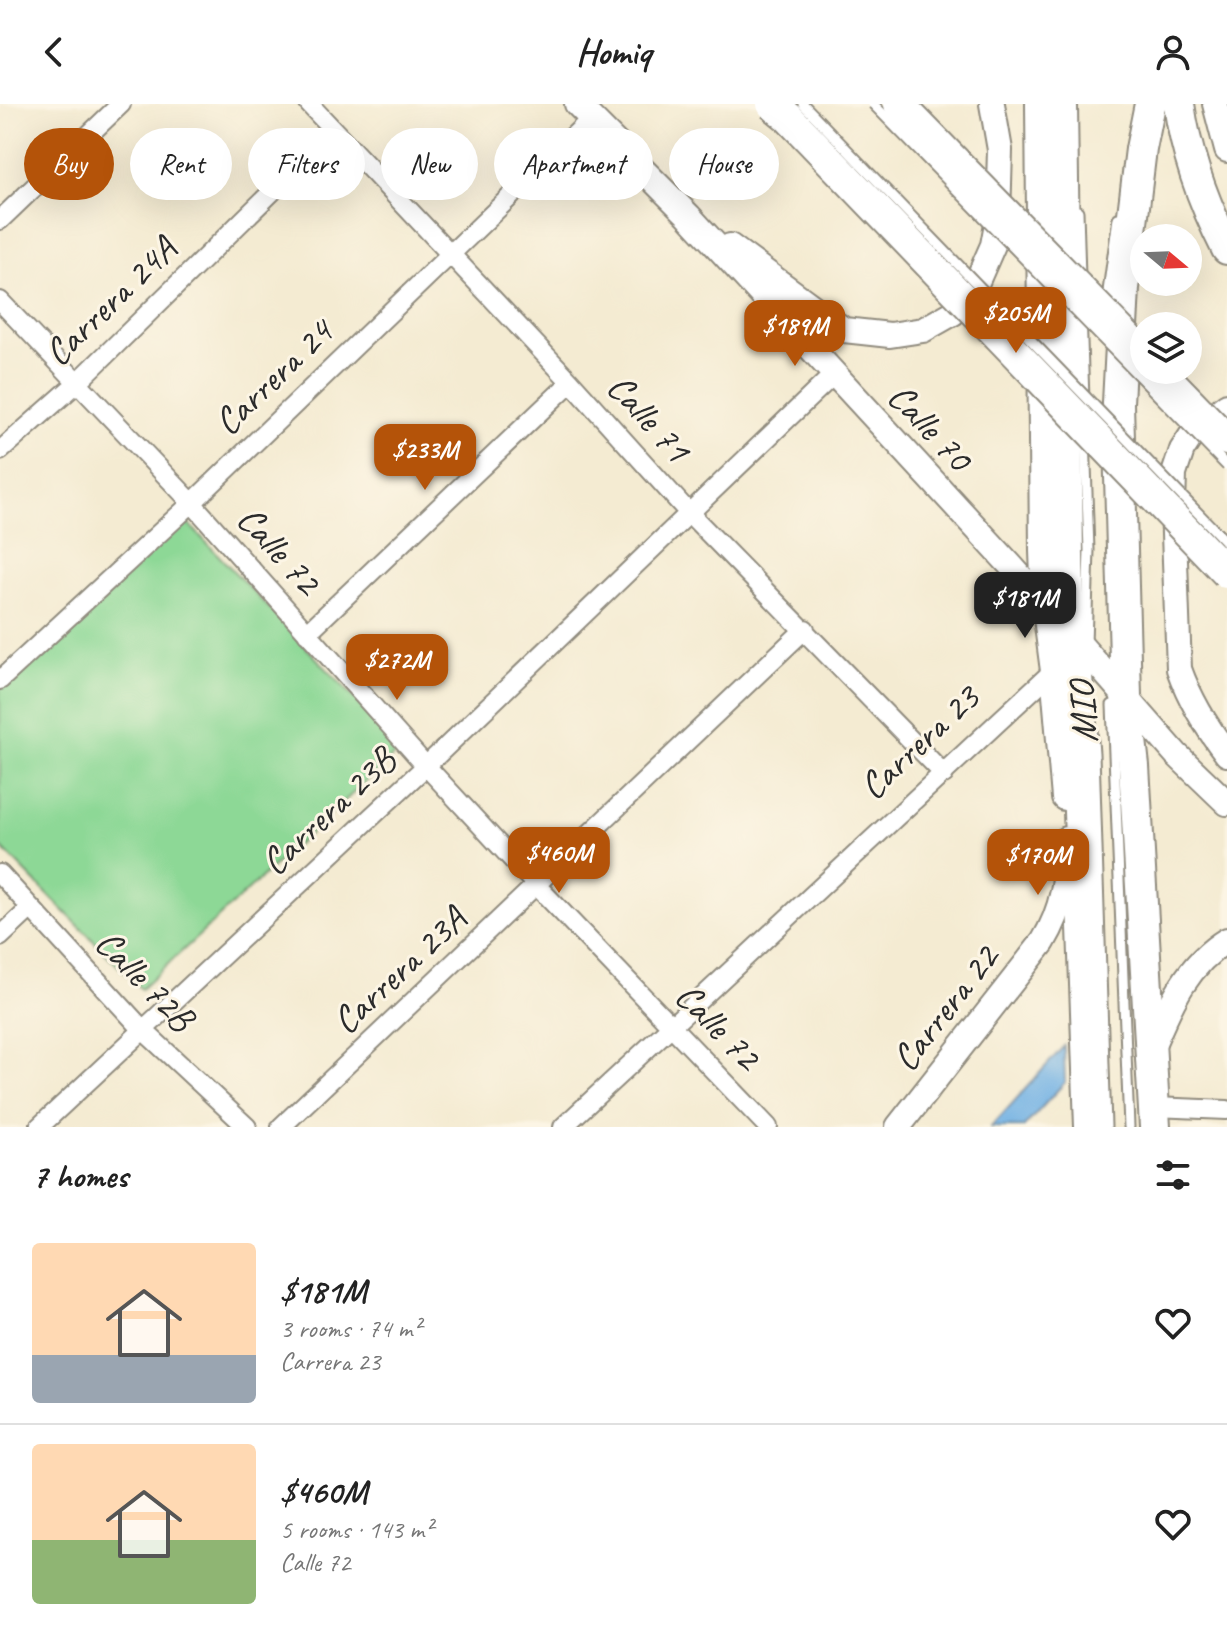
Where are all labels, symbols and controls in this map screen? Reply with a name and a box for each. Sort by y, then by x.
text: Homiq [576,29,651,75]
icon: back [32,30,76,74]
icon: person [1151,30,1195,74]
chip: Buy [24,128,114,200]
chip: Rent [130,128,232,200]
chip: Filters [248,128,365,200]
chip: New [381,128,478,200]
chip: Apartment [494,128,653,200]
chip: House [669,128,779,200]
north arrow [1130,224,1202,296]
map controls [1130,224,1202,384]
street label: Carrera 24A [34,225,187,376]
pin: $205M [960,287,1072,355]
text: $205M [983,296,1049,329]
pin: $189M [739,300,851,368]
street label: Carrera 24 [204,306,345,445]
text: $189M [762,309,828,342]
button: layers [1130,312,1202,384]
street label: Calle 71 [597,364,702,473]
street label: Calle 70 [878,373,984,483]
pin: $233M [369,424,481,492]
text: $233M [392,433,458,466]
street label: Calle 72 [227,496,333,606]
pin: $181M [969,572,1081,640]
text: $181M [992,581,1058,614]
pin: $272M [341,634,453,702]
text: $272M [364,643,430,676]
street label: Carrera 23 [849,673,991,809]
street label: MIO [1058,677,1108,744]
street label: Carrera 23B [251,735,407,885]
pin: $460M [503,827,615,895]
pin: $170M [982,829,1094,897]
text: $460M [526,836,592,869]
text: $170M [1005,838,1071,871]
street label: Carrera 23A [322,895,477,1044]
street label: Calle 72B [85,919,206,1042]
street label: Carrera 22 [881,933,1011,1080]
street label: Calle 72 [665,973,773,1082]
icon: filters [1151,1153,1195,1197]
text: 7 homes [32,1154,128,1197]
text: $181M [280,1269,366,1312]
icon: home [96,1275,192,1371]
icon: heart [1151,1301,1195,1345]
text: 3 rooms · 74 m² [280,1312,421,1345]
text: Carrera 23 [280,1345,381,1378]
text: $460M [280,1470,367,1513]
icon: home [96,1476,192,1572]
icon: heart [1151,1502,1195,1546]
text: 5 rooms · 143 m² [280,1513,432,1546]
text: Calle 72 [280,1546,351,1579]

